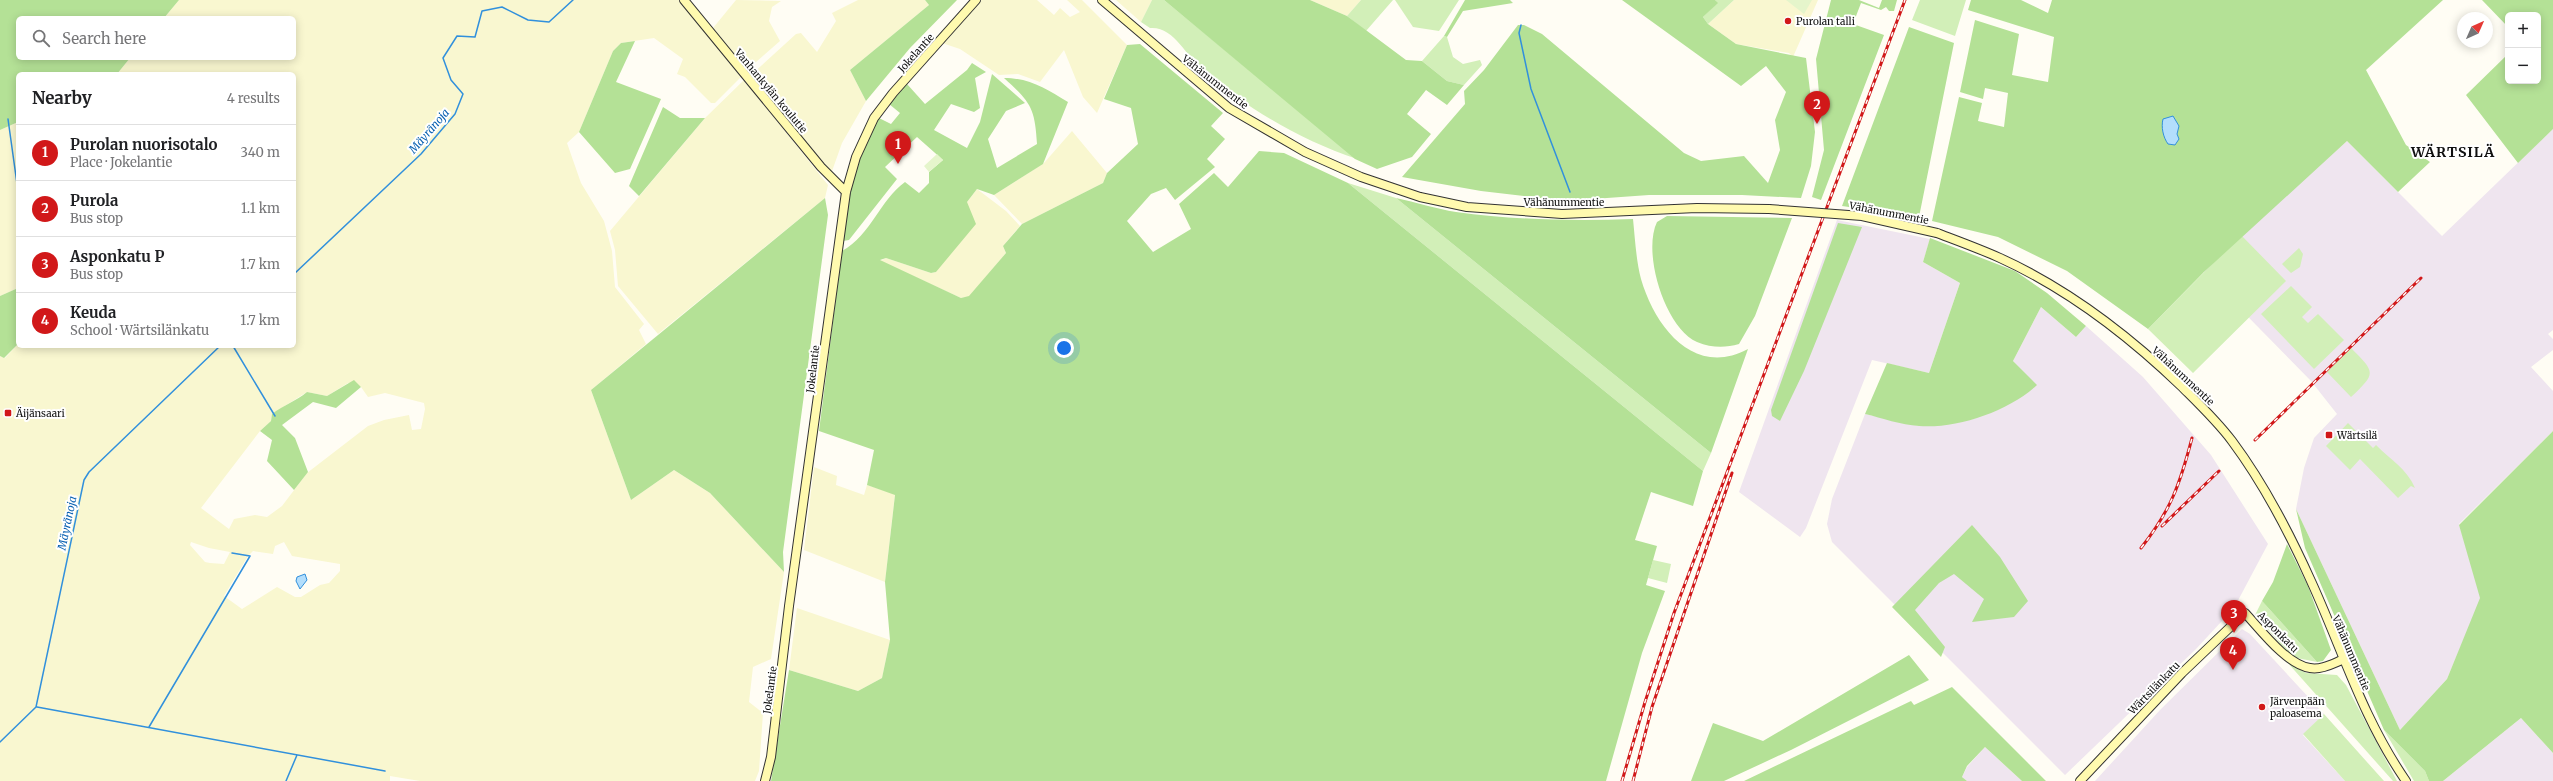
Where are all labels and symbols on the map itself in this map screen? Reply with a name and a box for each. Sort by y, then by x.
north arrow [2457,12,2493,48]
place label: Purolan talli [1796,15,1855,28]
marker: Purolan talli [1783,16,1793,26]
street label: Jokelantie [895,31,937,76]
street label: Vanhankylän koulutie [731,46,810,136]
street label: Vähänummentie [1179,52,1251,112]
pin: 2 [1804,91,1830,124]
water label: Mäyränoja [405,106,452,157]
pin: 1 [885,131,911,164]
district label: WÄRTSILÄ [2410,143,2495,161]
street label: Vähänummentie [1523,196,1604,209]
street label: Vähänummentie [1847,199,1930,227]
your location [1054,338,1074,358]
street label: Vähänummentie [2148,343,2217,408]
street label: Jokelantie [804,344,822,395]
place label: Äijänsaari [15,406,65,420]
marker: Äijänsaari [3,408,13,418]
place label: Wärtsilä [2336,429,2378,442]
marker: Wärtsilä [2324,430,2334,440]
water label: Mäyränoja [54,495,80,552]
pin: 3 [2221,600,2247,633]
street label: Asponkatu [2254,608,2301,655]
street label: Vähänummentie [2329,613,2373,693]
pin: 4 [2220,637,2246,670]
street label: Wärtsilänkatu [2125,659,2183,718]
street label: Jokelantie [760,665,780,716]
place label: Järvenpään paloasema [2269,695,2325,720]
marker: Järvenpään paloasema [2257,702,2267,712]

